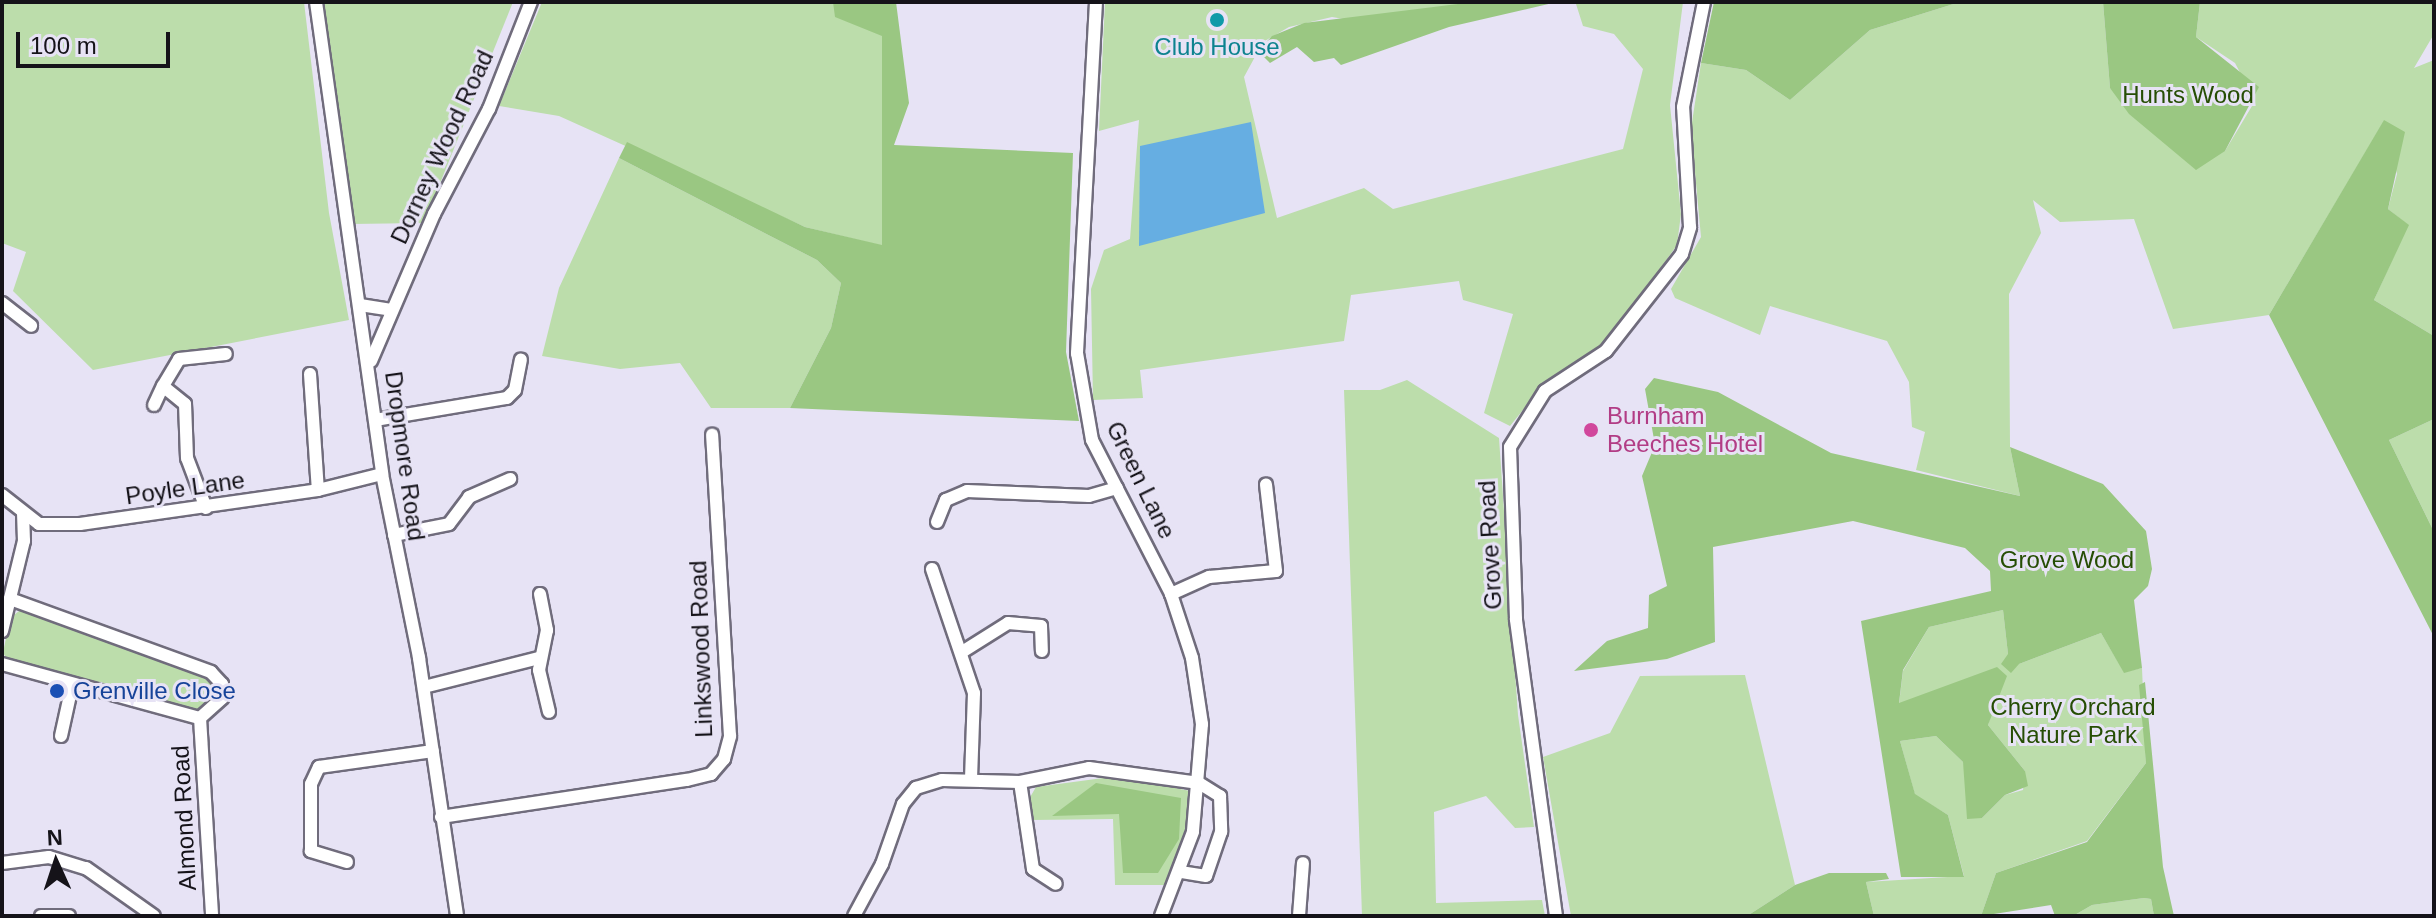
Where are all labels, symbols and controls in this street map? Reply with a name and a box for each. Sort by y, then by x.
marker: Club House [1208,11,1226,29]
scale bar [20,16,174,66]
text: 100 m [30,32,97,59]
place label: Club House [1154,33,1280,61]
street label: Dorney Wood Road [385,46,499,248]
park label: Hunts Wood [2122,81,2254,109]
street label: Dropmore Road [379,369,431,543]
place label: Burnham Beeches Hotel [1607,402,1763,458]
street label: Green Lane [1100,417,1182,543]
marker: Burnham Beeches Hotel [1582,421,1600,439]
street label: Poyle Lane [124,465,246,511]
street label: Grove Road [1472,480,1508,610]
park label: Grove Wood [2000,546,2134,574]
street label: Linkswood Road [684,560,718,738]
place label: Grenville Close [73,677,236,705]
marker: Grenville Close [48,682,66,700]
park label: Cherry Orchard Nature Park [1990,693,2156,749]
street label: Almond Road [166,745,202,891]
north arrow [16,822,96,902]
text: N [46,825,63,850]

